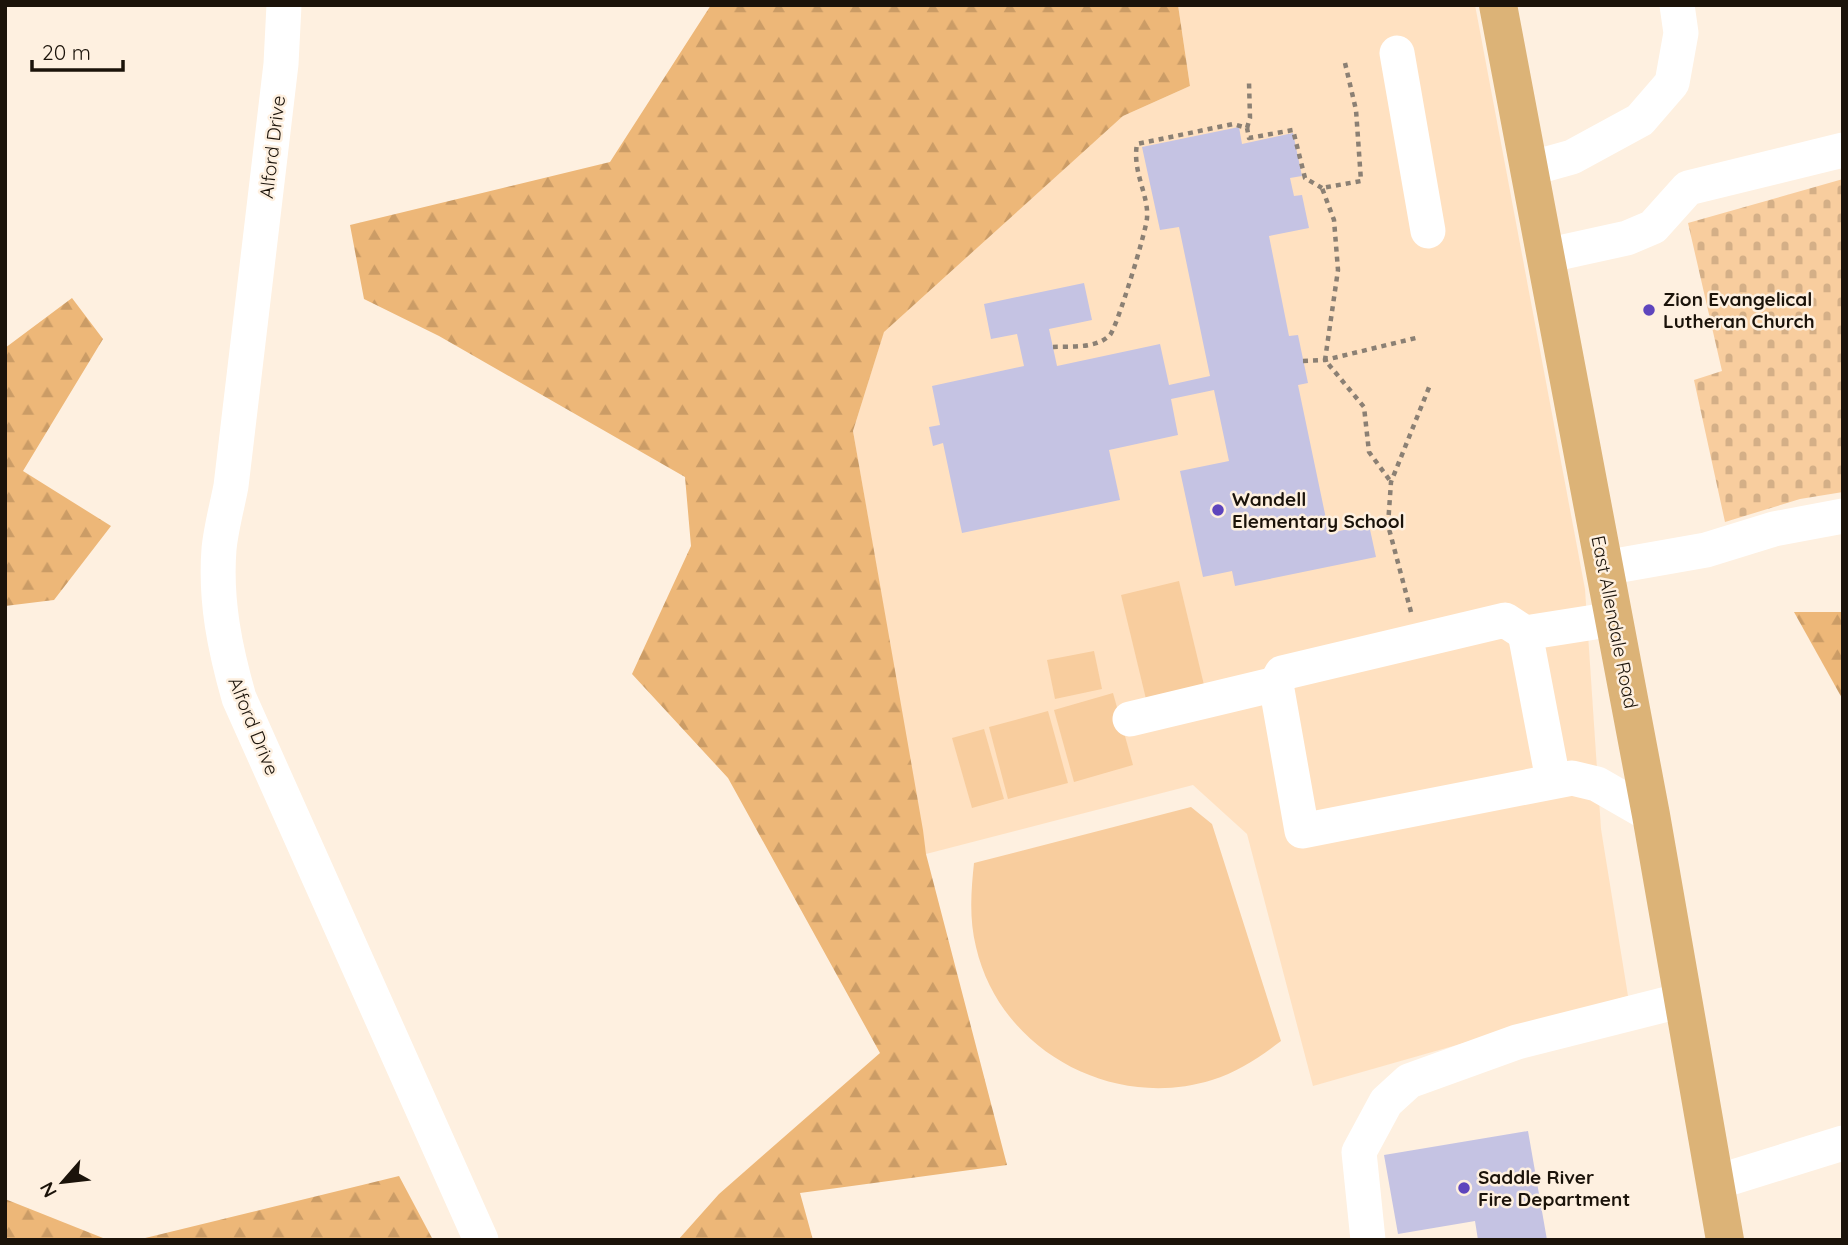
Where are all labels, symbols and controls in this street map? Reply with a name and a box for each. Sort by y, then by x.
scale bar [32,28,122,72]
text: 20 m [42,39,91,65]
street label: Alford Drive [254,94,290,200]
place label: Zion Evangelical Lutheran Church [1663,287,1815,333]
marker: Zion Evangelical Lutheran Church [1641,302,1657,318]
place label: Wandell Elementary School [1232,487,1405,533]
marker: Wandell Elementary School [1210,502,1226,518]
street label: East Allendale Road [1586,533,1644,711]
street label: Alford Drive [223,673,285,779]
north arrow [28,1147,98,1217]
place label: Saddle River Fire Department [1478,1165,1630,1211]
text: N [34,1178,62,1202]
marker: Saddle River Fire Department [1456,1180,1472,1196]

